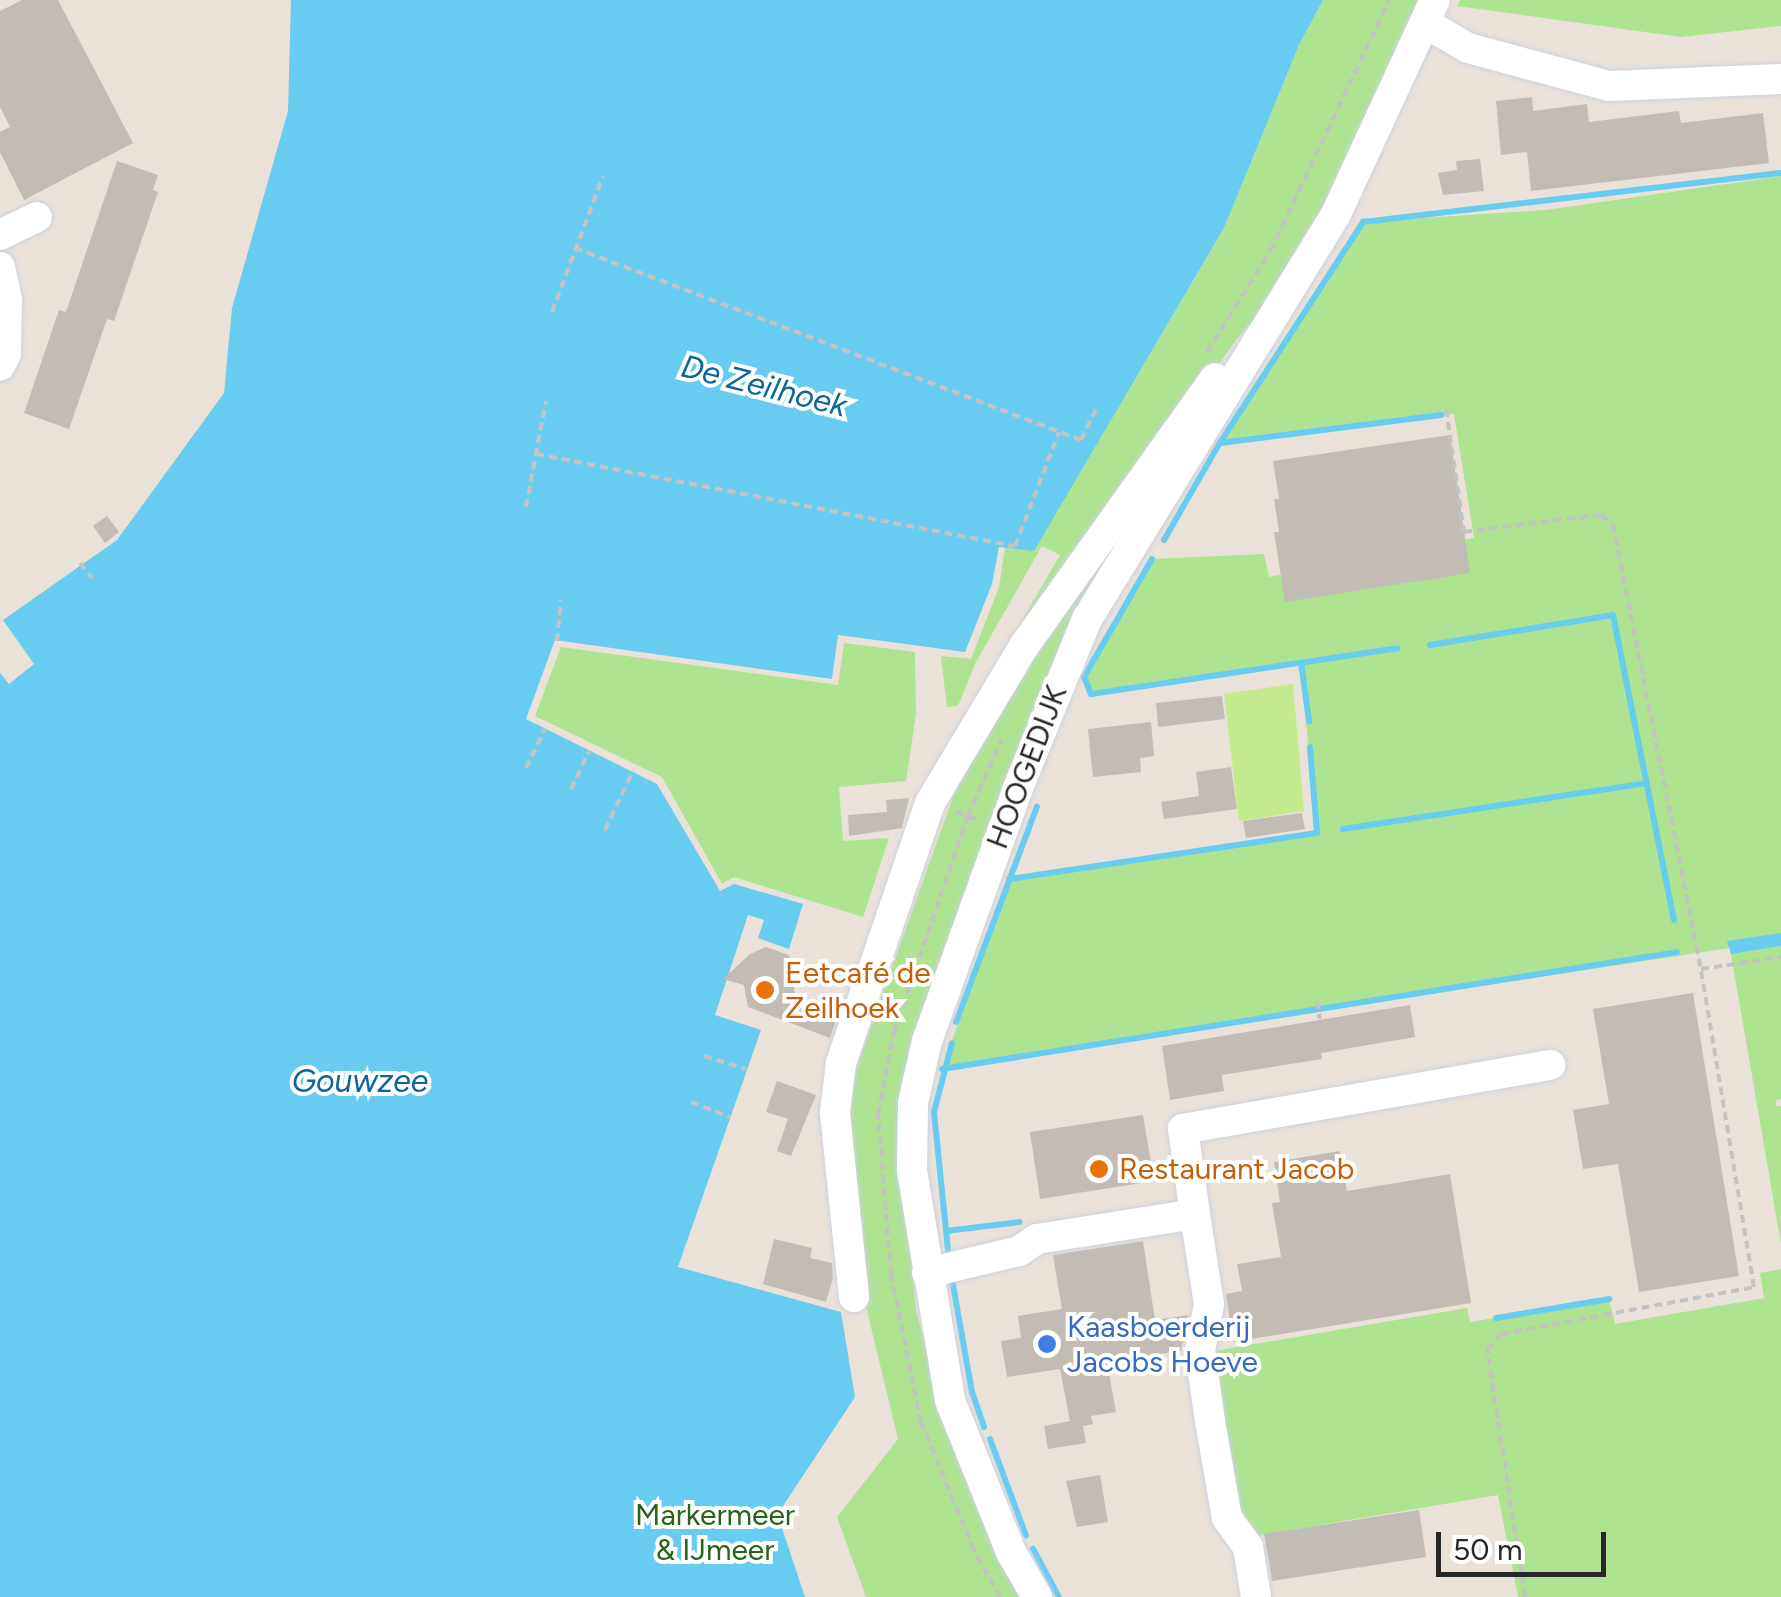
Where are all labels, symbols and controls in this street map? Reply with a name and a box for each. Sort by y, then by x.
water label: De Zeilhoek [677,347,851,425]
street label: HOOGEDIJK [979,680,1075,854]
place label: Eetcafé de Zeilhoek [785,955,931,1026]
marker: Eetcafé de Zeilhoek [754,979,776,1001]
water label: Gouwzee [292,1062,428,1100]
place label: Restaurant Jacob [1119,1151,1354,1187]
marker: Restaurant Jacob [1088,1158,1110,1180]
place label: Kaasboerderij Jacobs Hoeve [1067,1309,1258,1380]
marker: Kaasboerderij Jacobs Hoeve [1036,1333,1058,1355]
park label: Markermeer & IJmeer [635,1497,795,1568]
scale bar [1441,1512,1611,1574]
text: 50 m [1453,1531,1522,1568]

